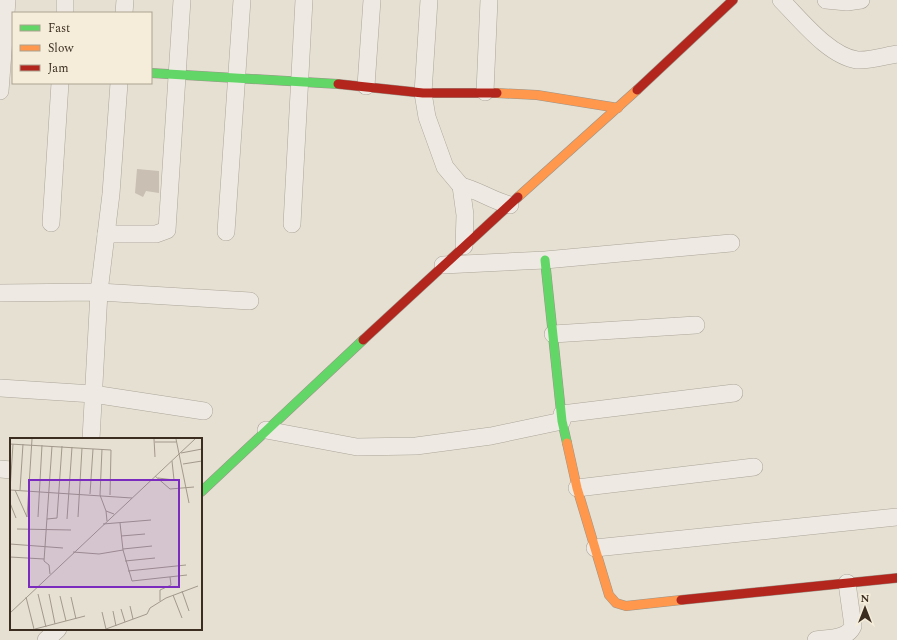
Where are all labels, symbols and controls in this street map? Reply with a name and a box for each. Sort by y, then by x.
legend [12,12,152,84]
text: Fast [48,19,70,38]
text: Slow [48,39,74,58]
text: Jam [48,59,69,78]
inset map [10,438,202,630]
north arrow [845,588,885,628]
text: N [861,590,870,607]

